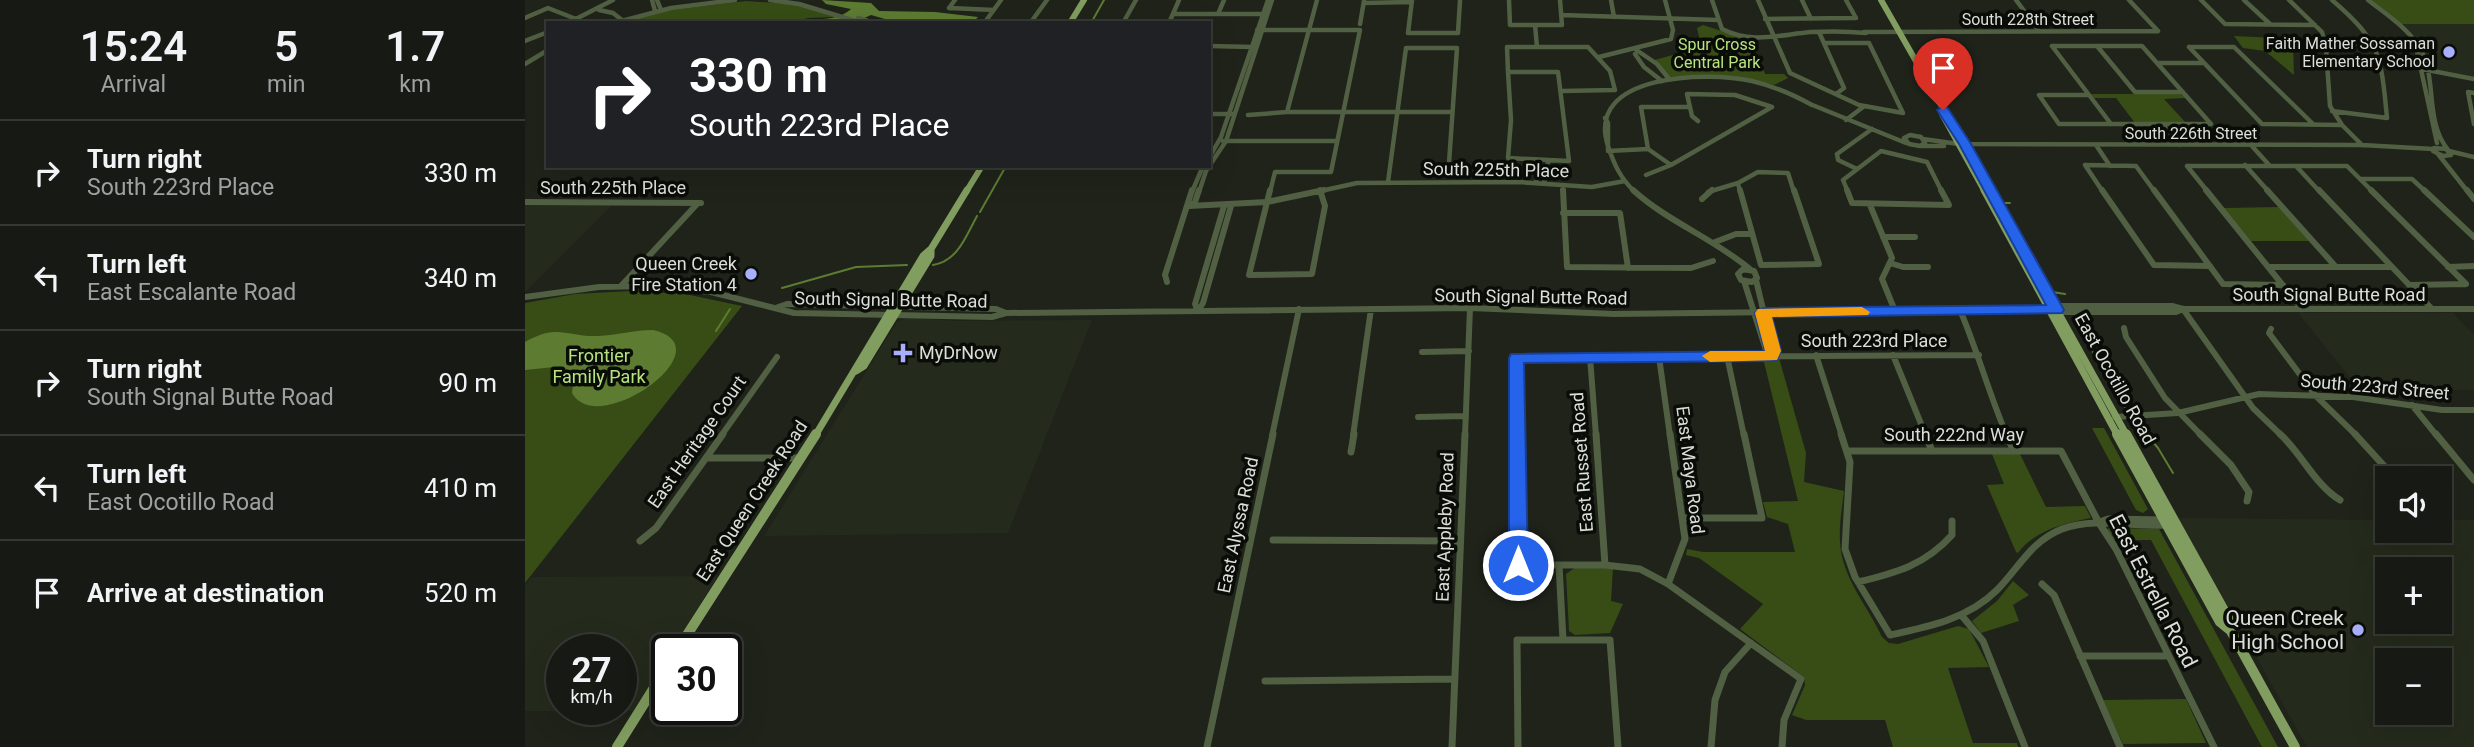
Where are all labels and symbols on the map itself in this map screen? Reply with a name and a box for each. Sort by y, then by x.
street label: South 228th Street [1962,10,2094,29]
place label: Faith Mather Sossaman Elementary School [2266,34,2435,71]
park label: Spur Cross Central Park [1674,35,1761,72]
pin [1913,38,1973,110]
marker: Faith Mather Sossaman Elementary School [2441,44,2457,60]
street label: South 226th Street [2125,124,2257,143]
street label: South 225th Place [1423,158,1569,181]
street label: South 225th Place [540,177,686,198]
place label: Queen Creek Fire Station 4 [631,253,738,295]
marker: Queen Creek Fire Station 4 [743,266,759,282]
street label: South Signal Butte Road [1434,284,1628,309]
street label: South Signal Butte Road [2232,284,2426,305]
street label: South Signal Butte Road [794,287,988,312]
street label: East Ocotillo Road [2071,309,2160,448]
street label: South 223rd Place [1801,330,1947,351]
place label: MyDrNow [919,342,998,363]
marker: MyDrNow [893,343,913,363]
park label: Frontier Family Park [552,345,646,387]
street label: South 223rd Street [2300,370,2451,403]
street label: East Heritage Court [643,371,750,512]
street label: East Russet Road [1566,391,1597,533]
street label: East Maya Road [1672,405,1709,535]
street label: East Queen Creek Road [692,417,811,585]
street label: South 222nd Way [1884,424,2024,445]
street label: East Appleby Road [1431,452,1458,602]
street label: East Alyssa Road [1213,455,1262,595]
street label: East Estrella Road [2104,510,2202,672]
position arrow [1481,528,1555,602]
place label: Queen Creek High School [2225,606,2344,654]
marker: Queen Creek High School [2350,622,2366,638]
speed limit sign: 30 [651,634,742,725]

